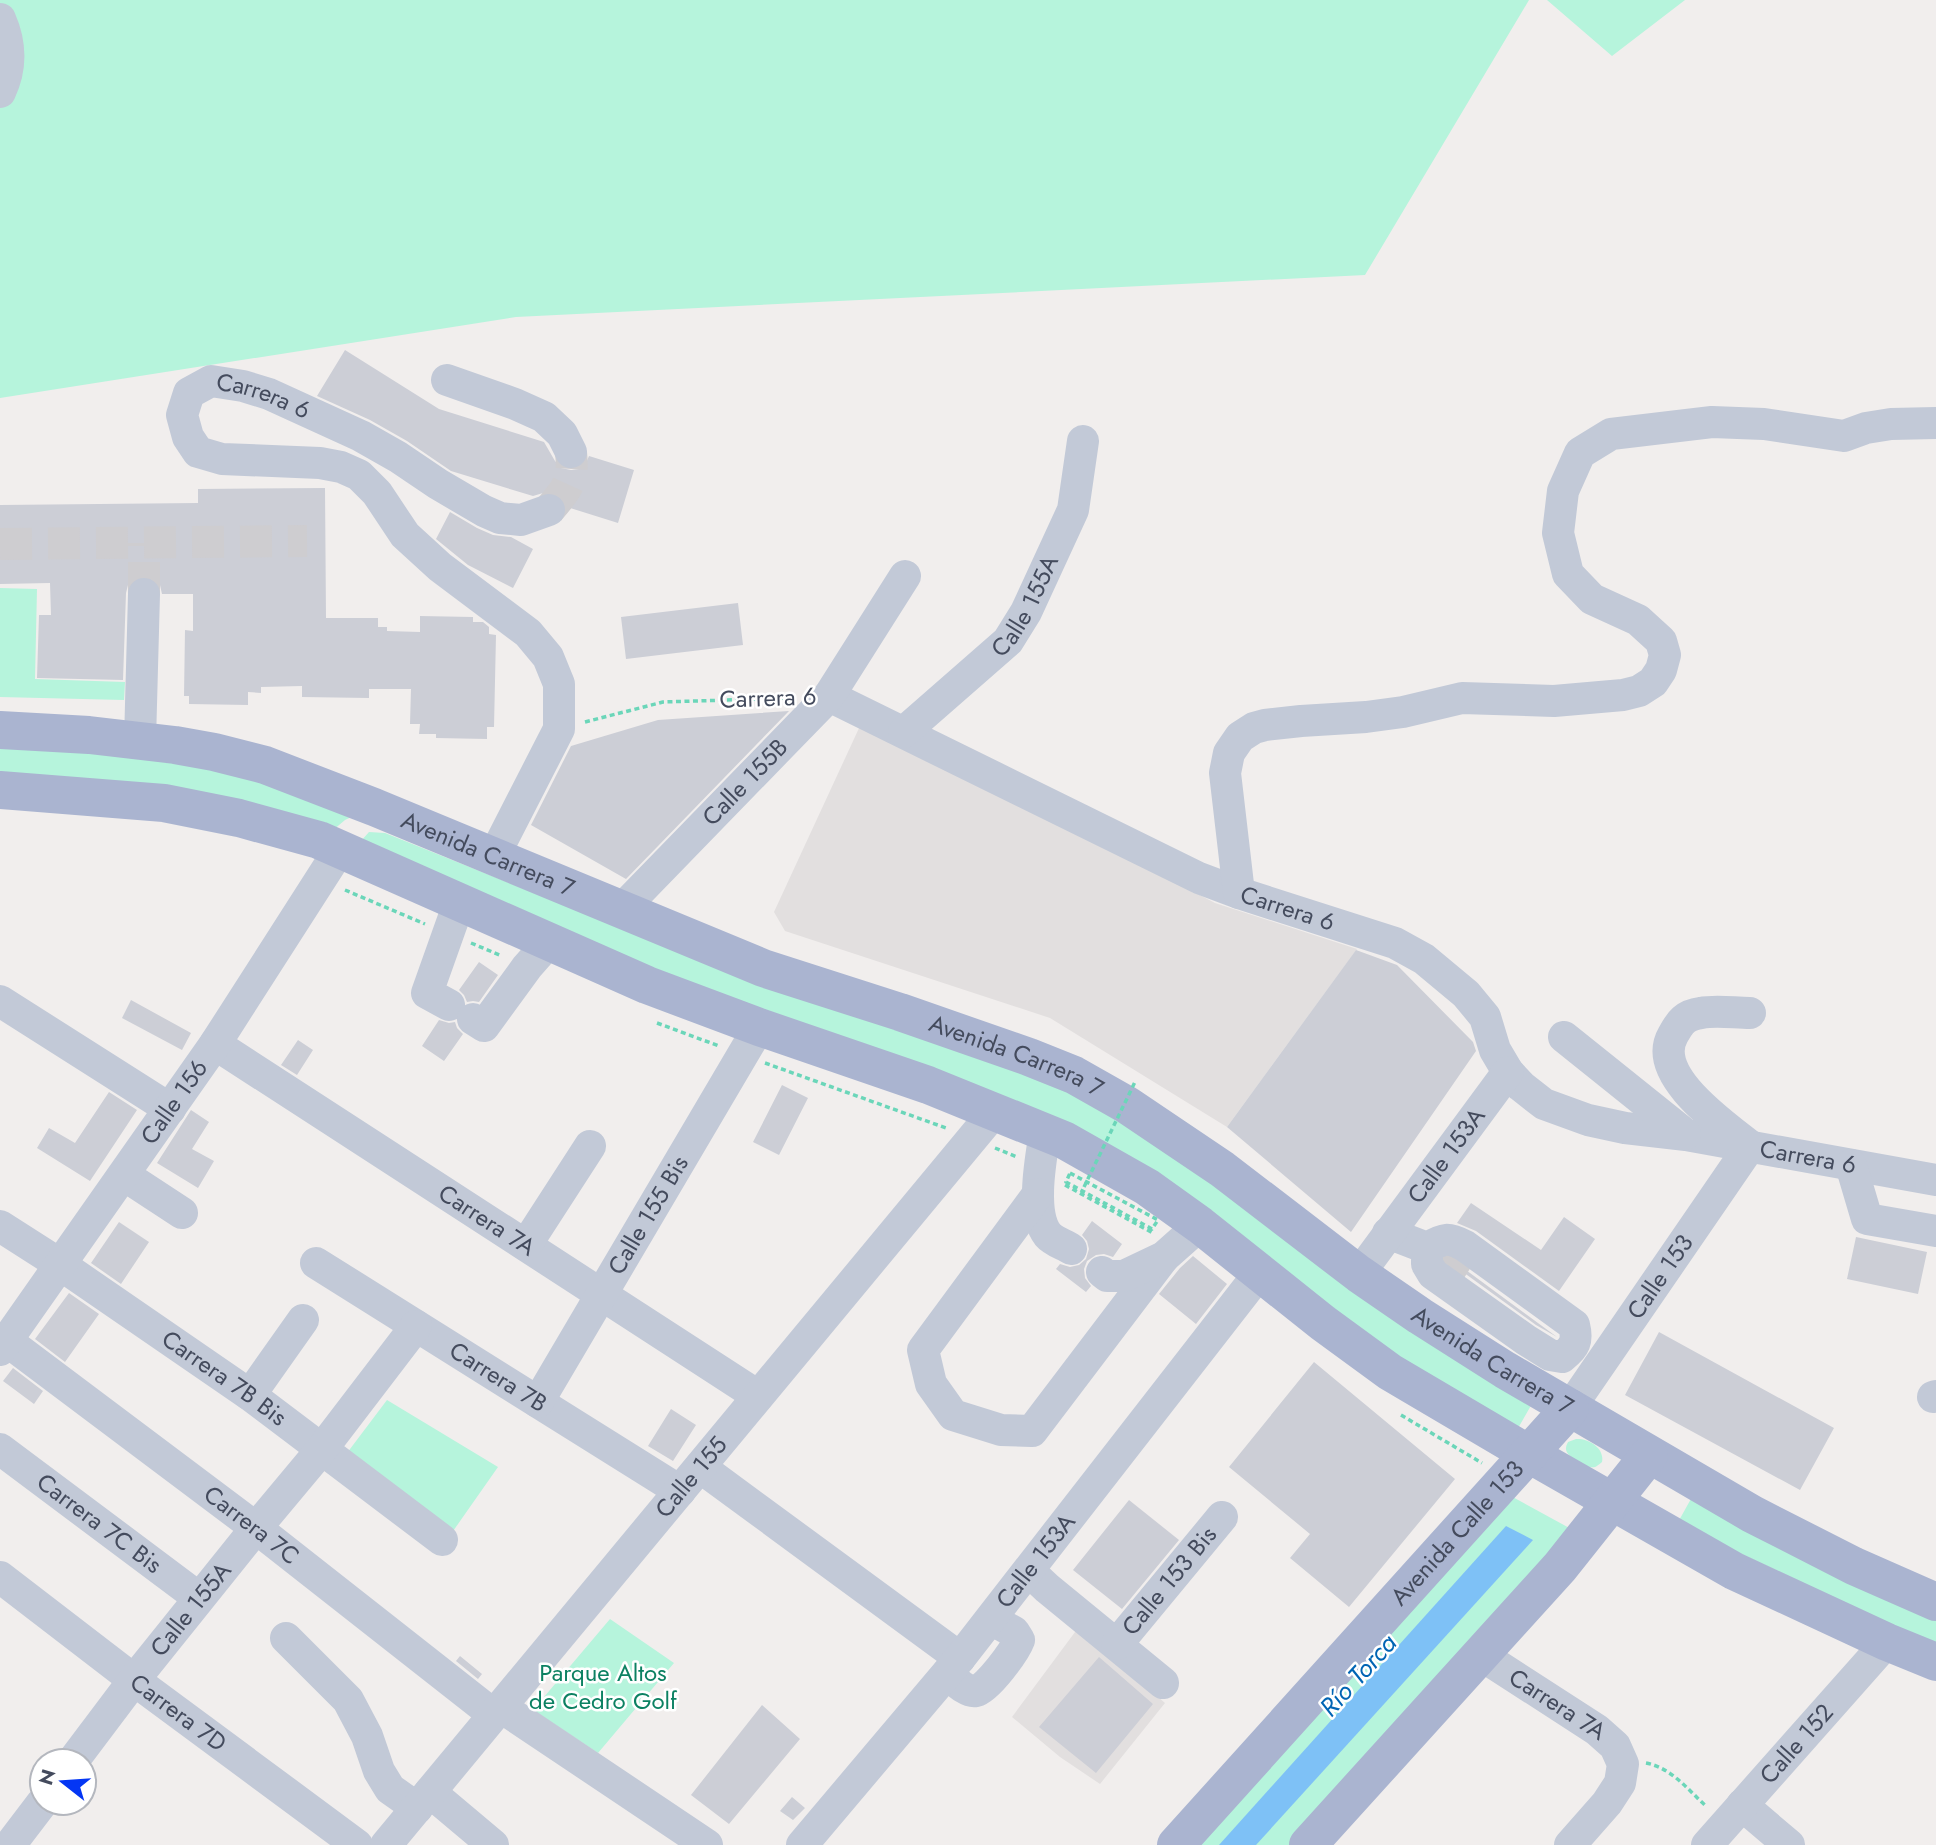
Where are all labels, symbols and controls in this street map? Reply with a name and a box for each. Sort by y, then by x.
street label: Carrera 6 [214,364,316,428]
street label: Calle 155A [983,549,1067,665]
street label: Carrera 6 [719,678,817,717]
street label: Calle 155B [694,730,796,834]
street label: Avenida Carrera 7 [396,802,580,905]
street label: Carrera 6 [1236,877,1339,940]
street label: Avenida Carrera 7 [925,1006,1111,1106]
street label: Calle 156 [132,1052,216,1151]
street label: Calle 153A [1399,1100,1493,1211]
street label: Carrera 6 [1757,1131,1859,1182]
street label: Calle 155 Bis [599,1149,697,1281]
street label: Carrera 7A [432,1175,543,1264]
street label: Calle 153 [1618,1227,1701,1326]
street label: Avenida Carrera 7 [1405,1297,1581,1424]
street label: Carrera 7B Bis [155,1321,295,1434]
street label: Carrera 7B [443,1333,554,1421]
street label: Calle 155 [647,1428,735,1525]
street label: Avenida Calle 153 [1382,1452,1532,1613]
street label: Carrera 7C Bis [30,1464,170,1581]
street label: Carrera 7C [197,1477,307,1573]
street label: Calle 153A [987,1506,1083,1615]
street label: Calle 153 Bis [1113,1518,1225,1643]
street label: Calle 155A [141,1554,239,1664]
water label: Río Torca [1310,1625,1406,1725]
park label: Parque Altos de Cedro Golf [529,1655,678,1718]
street label: Carrera 7A [1502,1660,1613,1749]
street label: Carrera 7D [123,1665,234,1760]
street label: Calle 152 [1751,1696,1841,1791]
north arrow [28,1747,98,1817]
text: N [32,1766,62,1788]

